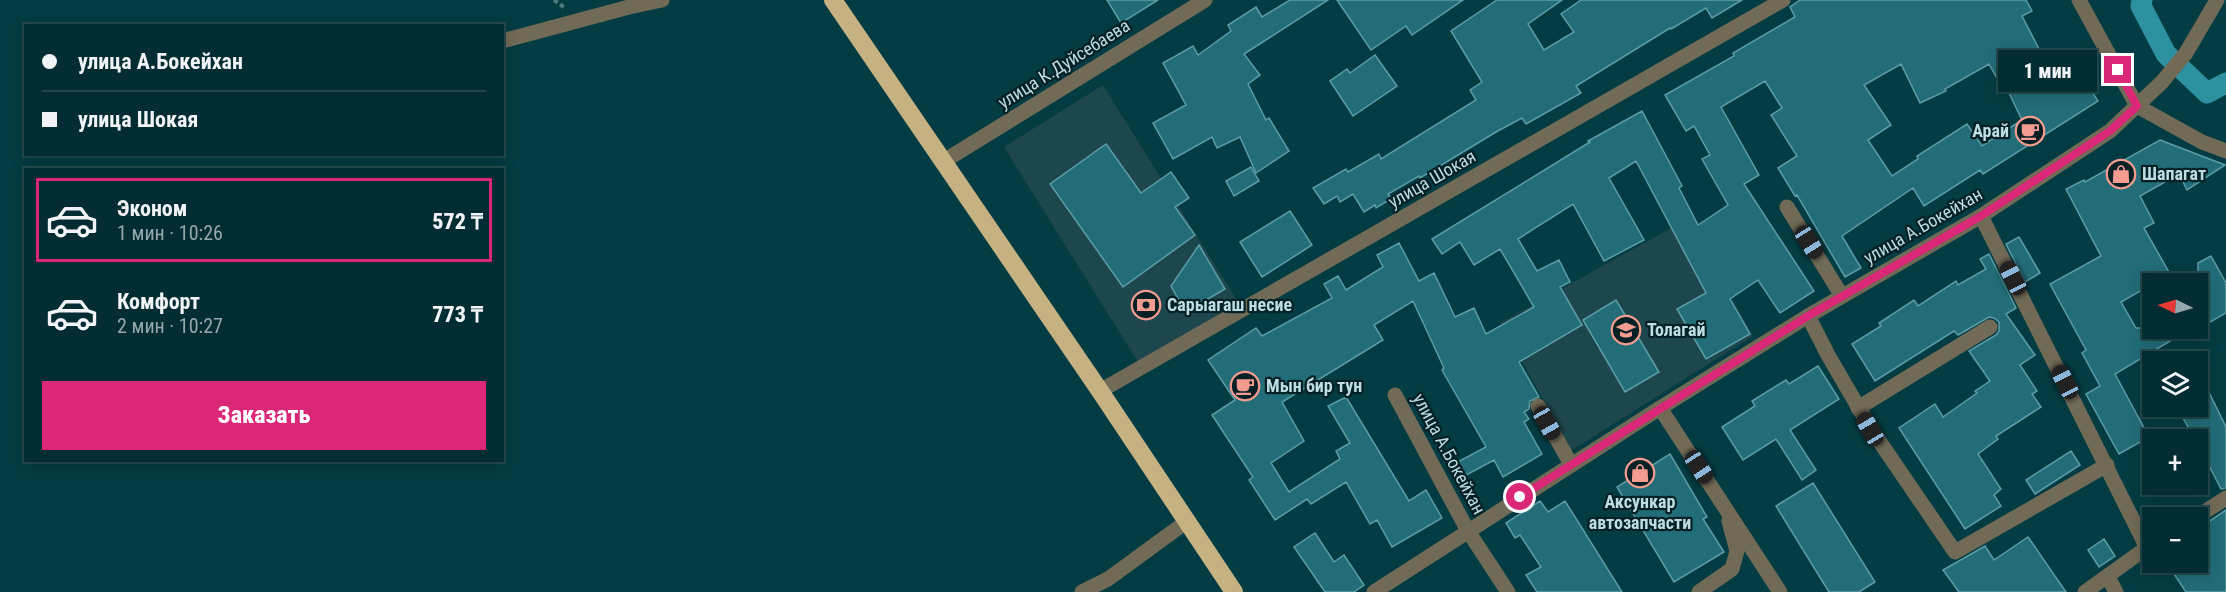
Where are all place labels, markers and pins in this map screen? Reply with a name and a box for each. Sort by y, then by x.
cafe icon: Арай [2014,115,2046,147]
place label: Арай [1972,120,2009,141]
shop icon: Шапагат [2105,158,2137,190]
place label: Шапагат [2142,163,2206,184]
bank icon: Сарыагаш несие [1130,289,1162,321]
place label: Сарыагаш несие [1167,294,1292,315]
school or university icon: Толагай [1610,314,1642,346]
place label: Толагай [1647,319,1705,340]
cafe icon: Мын бир тун [1229,370,1261,402]
place label: Мын бир тун [1266,375,1362,396]
shop icon: Аксункар автозапчасти [1624,457,1656,489]
place label: Аксункар автозапчасти [1589,491,1691,533]

